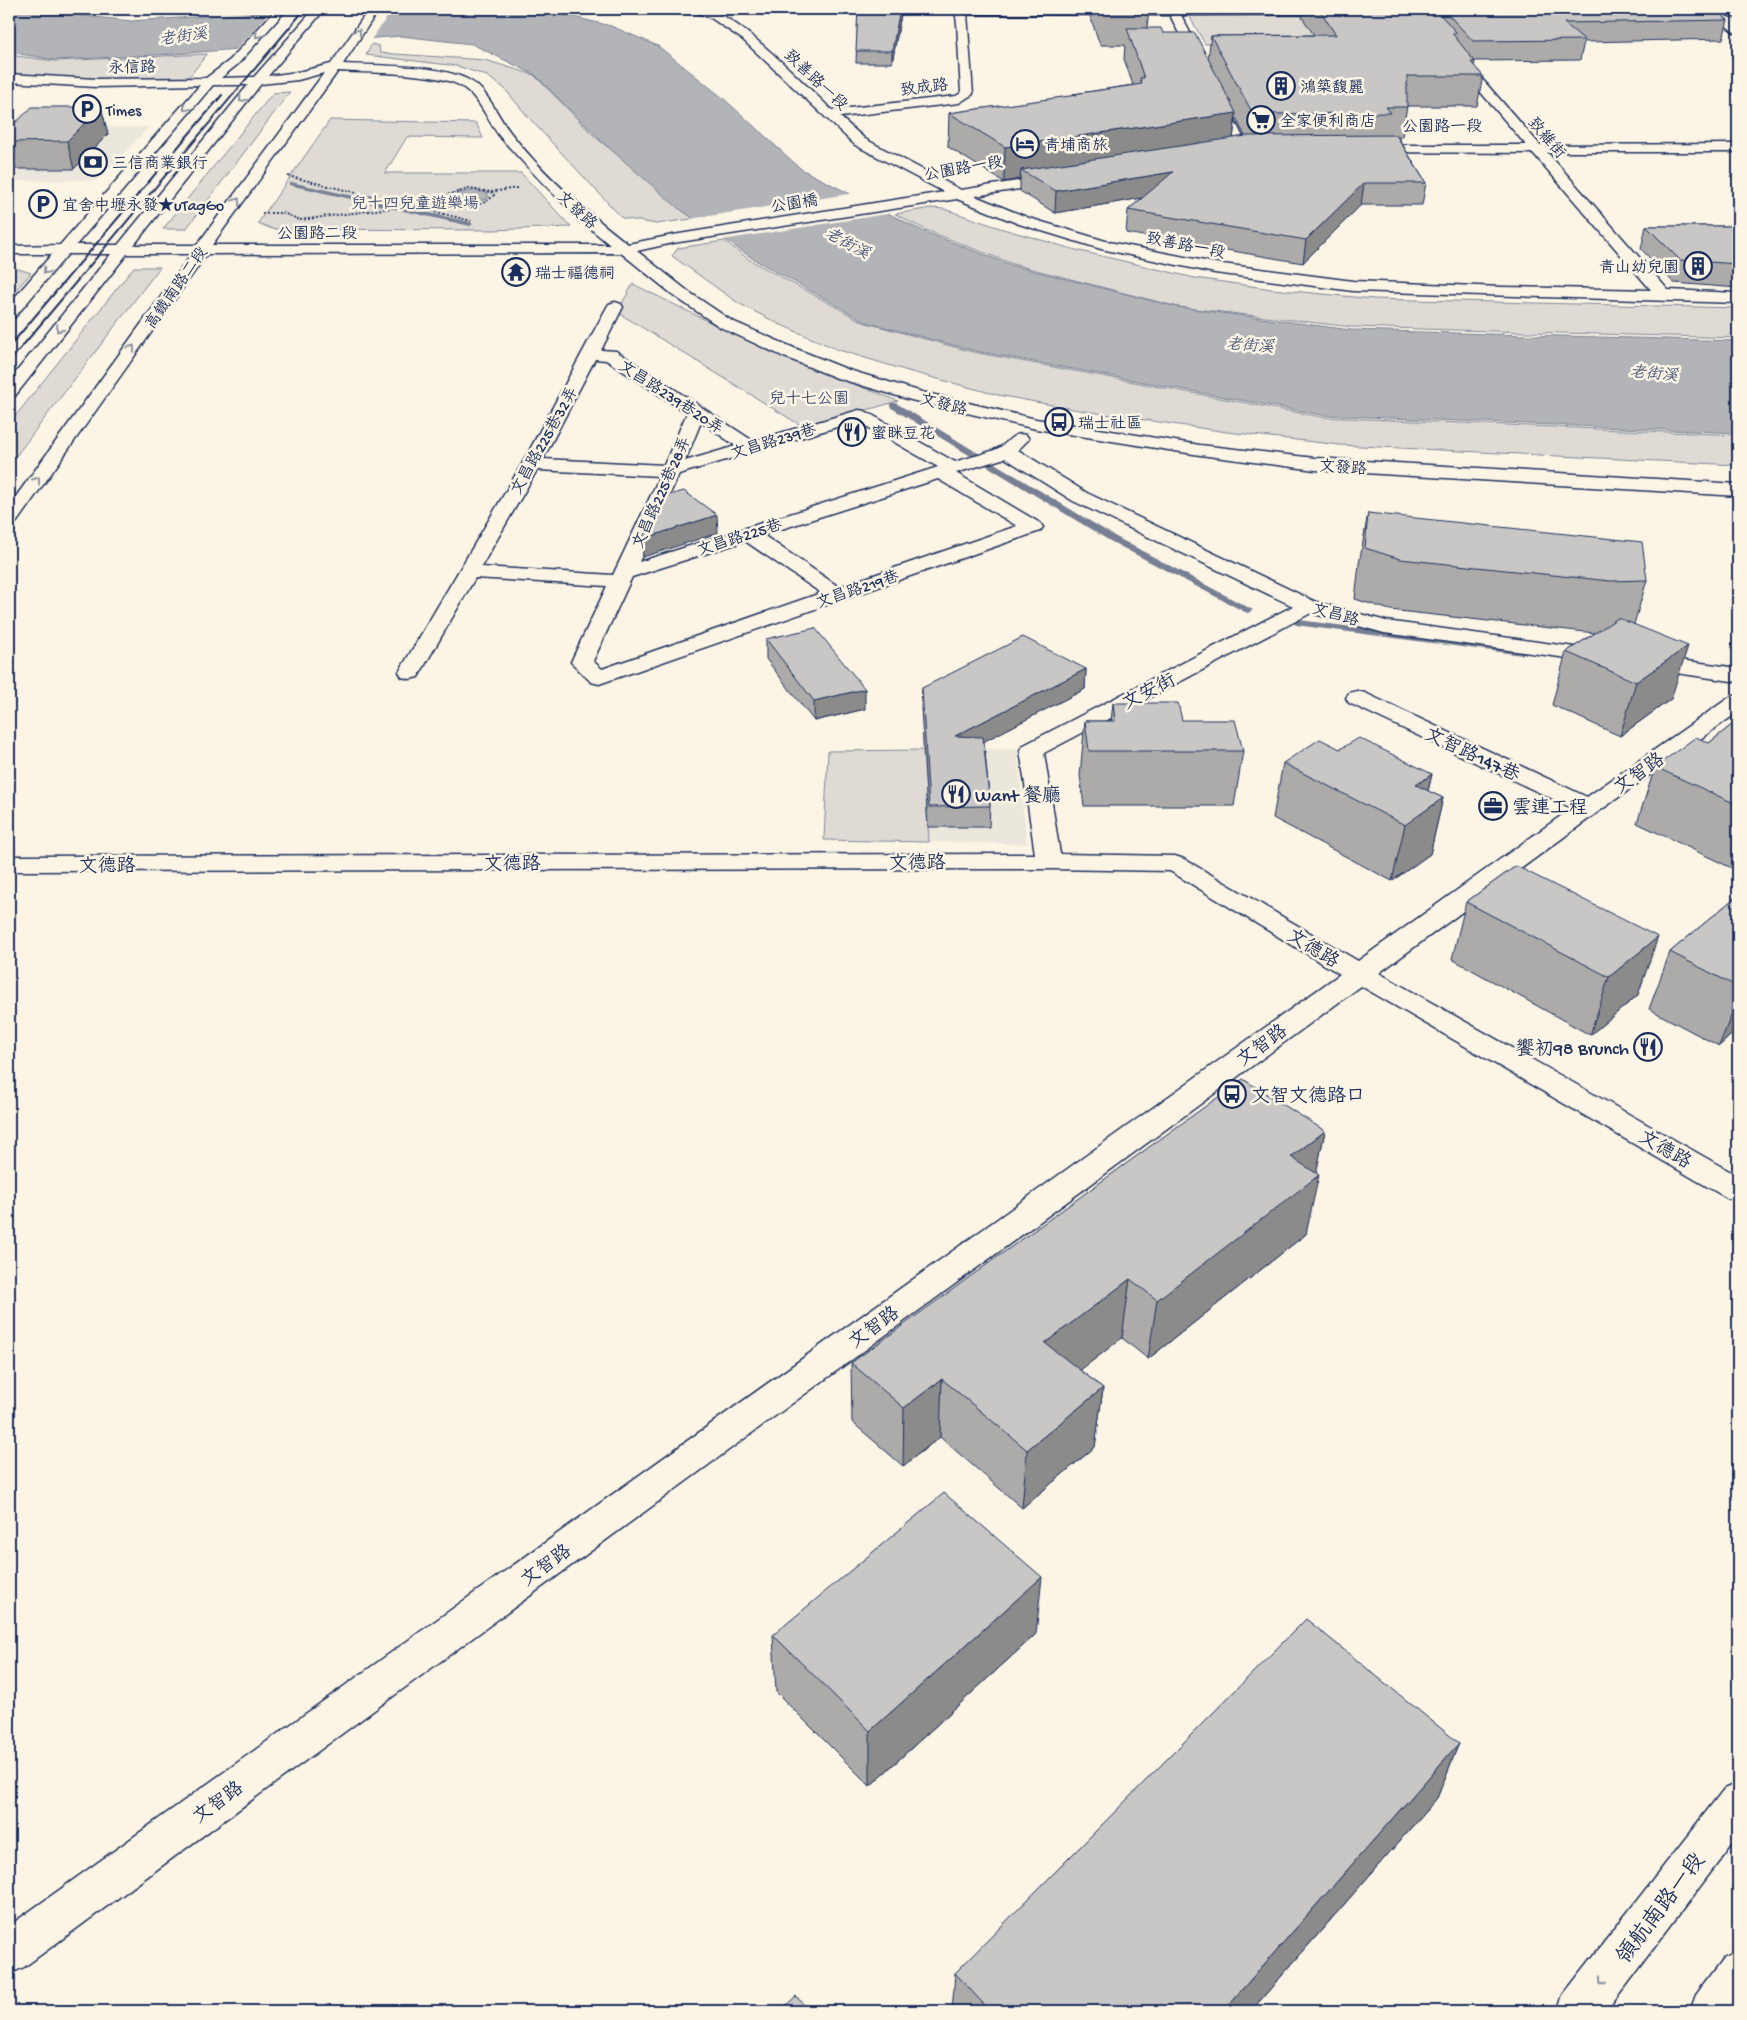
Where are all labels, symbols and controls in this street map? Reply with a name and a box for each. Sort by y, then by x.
water label: 老街溪 [158,24,210,51]
one-way arrow [352,29,362,38]
one-way arrow [255,30,264,39]
street label: 致善路一段 [779,46,852,116]
street label: 永信路 [108,58,156,79]
building icon: 鴻築馥麗 [1266,71,1296,101]
street label: 致成路 [899,75,949,102]
place label: 鴻築馥麗 [1300,78,1364,99]
one-way arrow [240,93,248,102]
parking icon: Times [72,94,102,124]
one-way arrow [183,102,192,111]
place label: Times [105,103,142,122]
supermarket icon: 全家便利商店 [1246,105,1276,135]
place label: 全家便利商店 [1280,112,1376,133]
street label: 致維街 [1522,114,1569,164]
street label: 公園路一段 [1402,117,1482,138]
hotel icon: 青埔商旅 [1010,129,1040,159]
place label: 青埔商旅 [1044,136,1108,157]
bank icon: 三信商業銀行 [78,147,108,177]
street label: 公園路一段 [922,152,1005,187]
place label: 三信商業銀行 [112,154,208,175]
street label: 文發路 [552,187,601,235]
parking icon: 宜舍中壢永發★uTagGo [28,189,58,219]
street label: 公園橋 [769,191,820,219]
park label: 兒十四兒童遊樂場 [351,194,479,215]
place label: 宜舍中壢永發★uTagGo [62,196,224,217]
one-way arrow [231,198,239,207]
street label: 公園路二段 [277,224,357,245]
water label: 老街溪 [821,224,874,265]
street label: 致善路一段 [1144,229,1227,264]
street label: 高鐵南路二段 [141,243,213,334]
building icon: 青山幼兒園 [1683,251,1713,281]
temple icon: 瑞士福德祠 [501,257,531,287]
place label: 青山幼兒園 [1599,258,1679,279]
one-way arrow [43,265,52,274]
place label: 瑞士福德祠 [535,265,615,285]
one-way arrow [56,323,65,332]
water label: 老街溪 [1225,334,1275,359]
one-way arrow [126,344,135,354]
street label: 文昌路239巷20弄 [614,356,727,440]
water label: 老街溪 [1629,362,1680,387]
street label: 文昌路225巷32弄 [507,384,584,499]
park label: 兒十七公園 [769,389,849,410]
street label: 文發路 [918,389,969,421]
bus stop icon: 瑞士社區 [1044,407,1074,437]
place label: 瑞士社區 [1078,415,1142,435]
restaurant icon: 蜜眯豆花 [837,417,867,447]
street label: 文昌路239巷 [729,419,819,465]
place label: 蜜眯豆花 [871,424,935,445]
street label: 文昌路225巷28弄 [628,434,696,552]
street label: 文發路 [1318,456,1368,481]
one-way arrow [31,476,40,485]
street label: 文昌路225巷 [695,515,785,562]
street label: 文昌路219巷 [814,566,902,614]
street label: 文昌路 [1309,599,1361,632]
street label: 文安街 [1119,669,1180,716]
street label: 文智路147巷 [1420,723,1523,788]
street label: 文智路 [1609,748,1670,801]
restaurant icon: Want 餐廳 [941,779,971,809]
place label: Want 餐廳 [975,785,1061,809]
office icon: 雲連工程 [1478,791,1508,821]
place label: 雲連工程 [1512,797,1588,821]
street label: 文德路 [888,852,946,876]
street label: 文德路 [483,853,541,877]
street label: 文德路 [78,855,136,879]
street label: 文德路 [1282,925,1343,975]
street label: 文智路 [1233,1020,1293,1073]
restaurant icon: 饗初98 Brunch [1633,1032,1663,1062]
place label: 饗初98 Brunch [1516,1038,1629,1062]
bus stop icon: 文智文德路口 [1217,1079,1247,1109]
place label: 文智文德路口 [1251,1085,1365,1109]
street label: 文德路 [1634,1126,1695,1175]
street label: 文智路 [845,1302,905,1355]
street label: 文智路 [517,1540,577,1593]
street label: 文智路 [189,1777,249,1830]
street label: 領航南路一段 [1610,1848,1712,1970]
one-way arrow [1600,1975,1608,1984]

